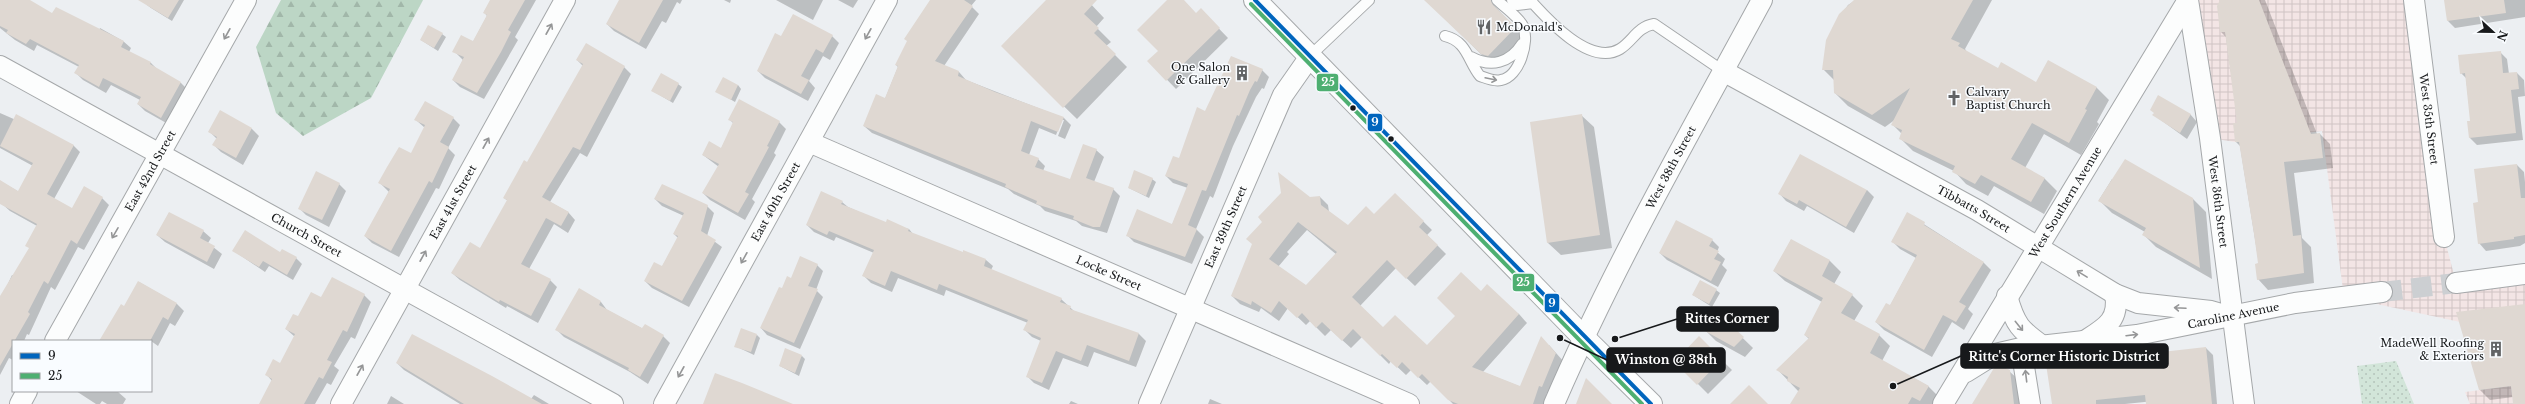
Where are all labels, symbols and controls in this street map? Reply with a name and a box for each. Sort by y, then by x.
north arrow [2473,12,2513,52]
restaurant icon: McDonald's [1475,18,1493,36]
place label: McDonald's [1496,20,1562,34]
one-way arrow [546,23,554,35]
one-way arrow [223,28,230,40]
one-way arrow [863,28,871,40]
text: N [2494,28,2511,44]
place label: One Salon & Gallery [1171,60,1230,87]
building icon: One Salon & Gallery [1233,64,1251,82]
street label: West 35th Street [2416,72,2442,166]
line badge: 25 [1316,73,1339,92]
text: 25 [1321,75,1335,89]
one-way arrow [1484,75,1497,83]
place label: Calvary Baptist Church [1966,85,2051,112]
church icon: Calvary Baptist Church [1945,89,1963,107]
unlabelled marker [1348,103,1358,113]
line badge: 9 [1367,113,1383,132]
text: 9 [1371,115,1379,129]
street label: West 38th Street [1642,123,1699,212]
street label: East 42nd Street [122,127,179,214]
unlabelled marker [1386,134,1396,144]
one-way arrow [483,137,490,149]
street label: West Southern Avenue [2026,144,2105,261]
street label: West 36th Street [2205,154,2231,249]
street label: East 40th Street [748,159,804,244]
street label: East 41st Street [427,161,480,242]
street label: Tibbatts Street [1934,182,2014,236]
street label: East 39th Street [1202,183,1250,270]
street label: Church Street [269,210,345,261]
one-way arrow [111,227,119,239]
one-way arrow [419,250,427,262]
one-way arrow [740,252,748,264]
street label: Locke Street [1074,252,1144,294]
one-way arrow [2076,270,2088,278]
line badge: 25 [1512,273,1535,292]
text: 25 [1516,275,1530,289]
line badge: 9 [1544,293,1560,313]
text: 9 [1548,296,1556,310]
street label: Caroline Avenue [2186,299,2281,332]
one-way arrow [2174,304,2187,312]
callout: Rittes Corner [1677,307,1778,331]
text: Rittes Corner [1685,311,1769,326]
one-way arrow [2014,321,2023,331]
one-way arrow [2125,331,2138,339]
place label: MadeWell Roofing & Exteriors [2380,336,2484,363]
legend [12,340,152,392]
building icon: MadeWell Roofing & Exteriors [2487,340,2505,358]
callout: Ritte's Corner Historic District [1961,344,2168,368]
text: 9 [48,348,56,363]
callout: Winston @ 38th [1607,348,1725,372]
text: Ritte's Corner Historic District [1968,349,2160,364]
text: Winston @ 38th [1614,352,1717,367]
one-way arrow [356,364,364,376]
one-way arrow [677,366,685,378]
text: 25 [48,368,62,383]
one-way arrow [2022,370,2030,383]

